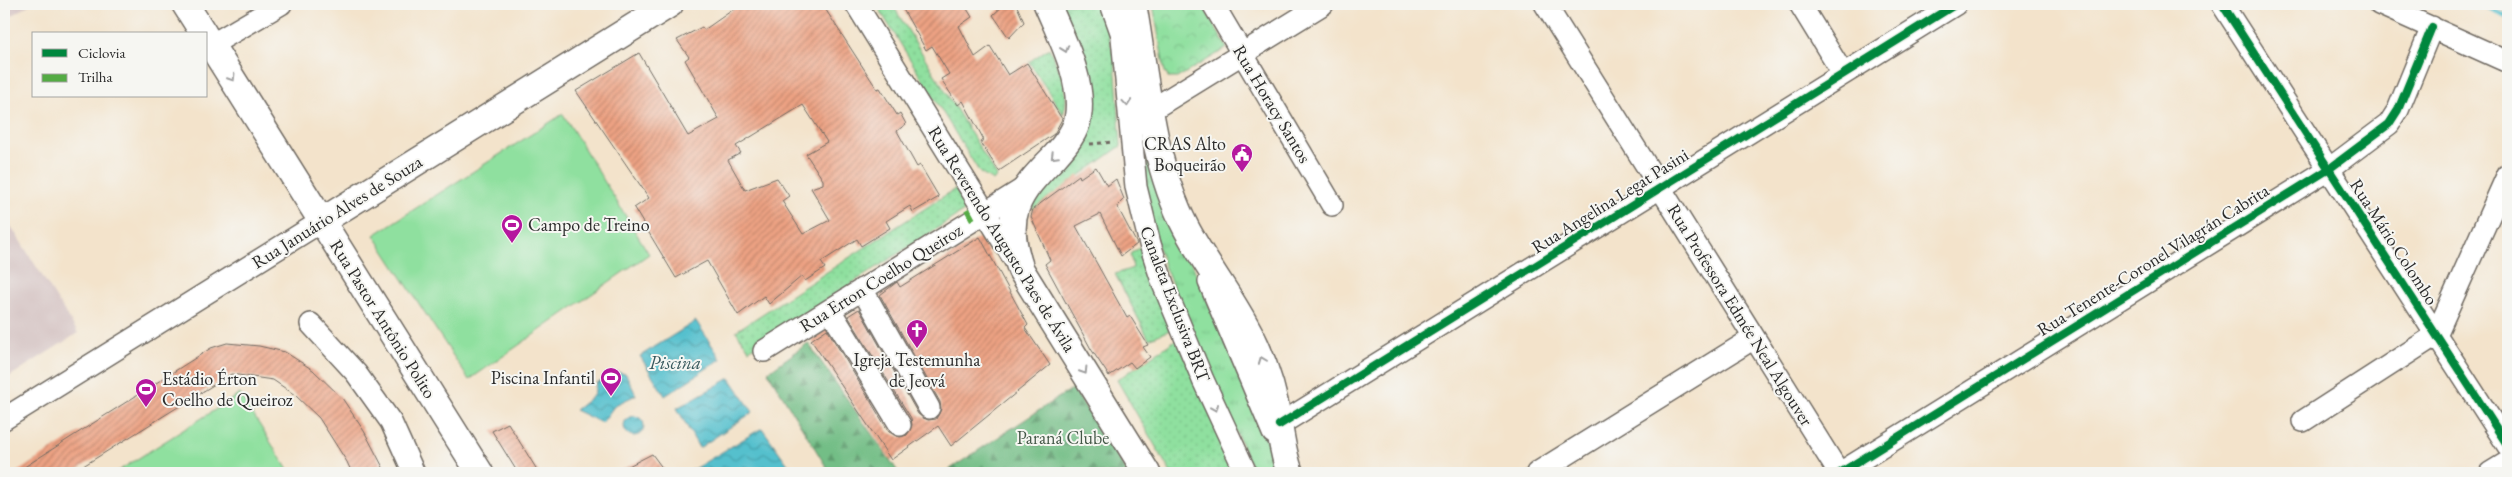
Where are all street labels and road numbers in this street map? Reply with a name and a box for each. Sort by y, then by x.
street label: Rua Horacy Santos [1228,41,1317,167]
street label: Rua Reverendo Augusto Paes de Ávila [923,121,1082,357]
street label: Rua Angelina Legat Pasini [1527,143,1693,258]
street label: Rua Januário Alves de Souza [247,149,427,273]
street label: Rua Mário Colombo [2345,174,2444,309]
street label: Rua Tenente-Coronel Vilagrán Cabrita [2032,178,2274,341]
street label: Rua Professora Edmée Neal Algouver [1662,199,1818,430]
street label: Rua Erton Coelho Queiroz [795,218,967,337]
street label: Canaleta Exclusiva BRT [1135,223,1216,386]
street label: Rua Pastor Antônio Polito [325,235,442,403]

